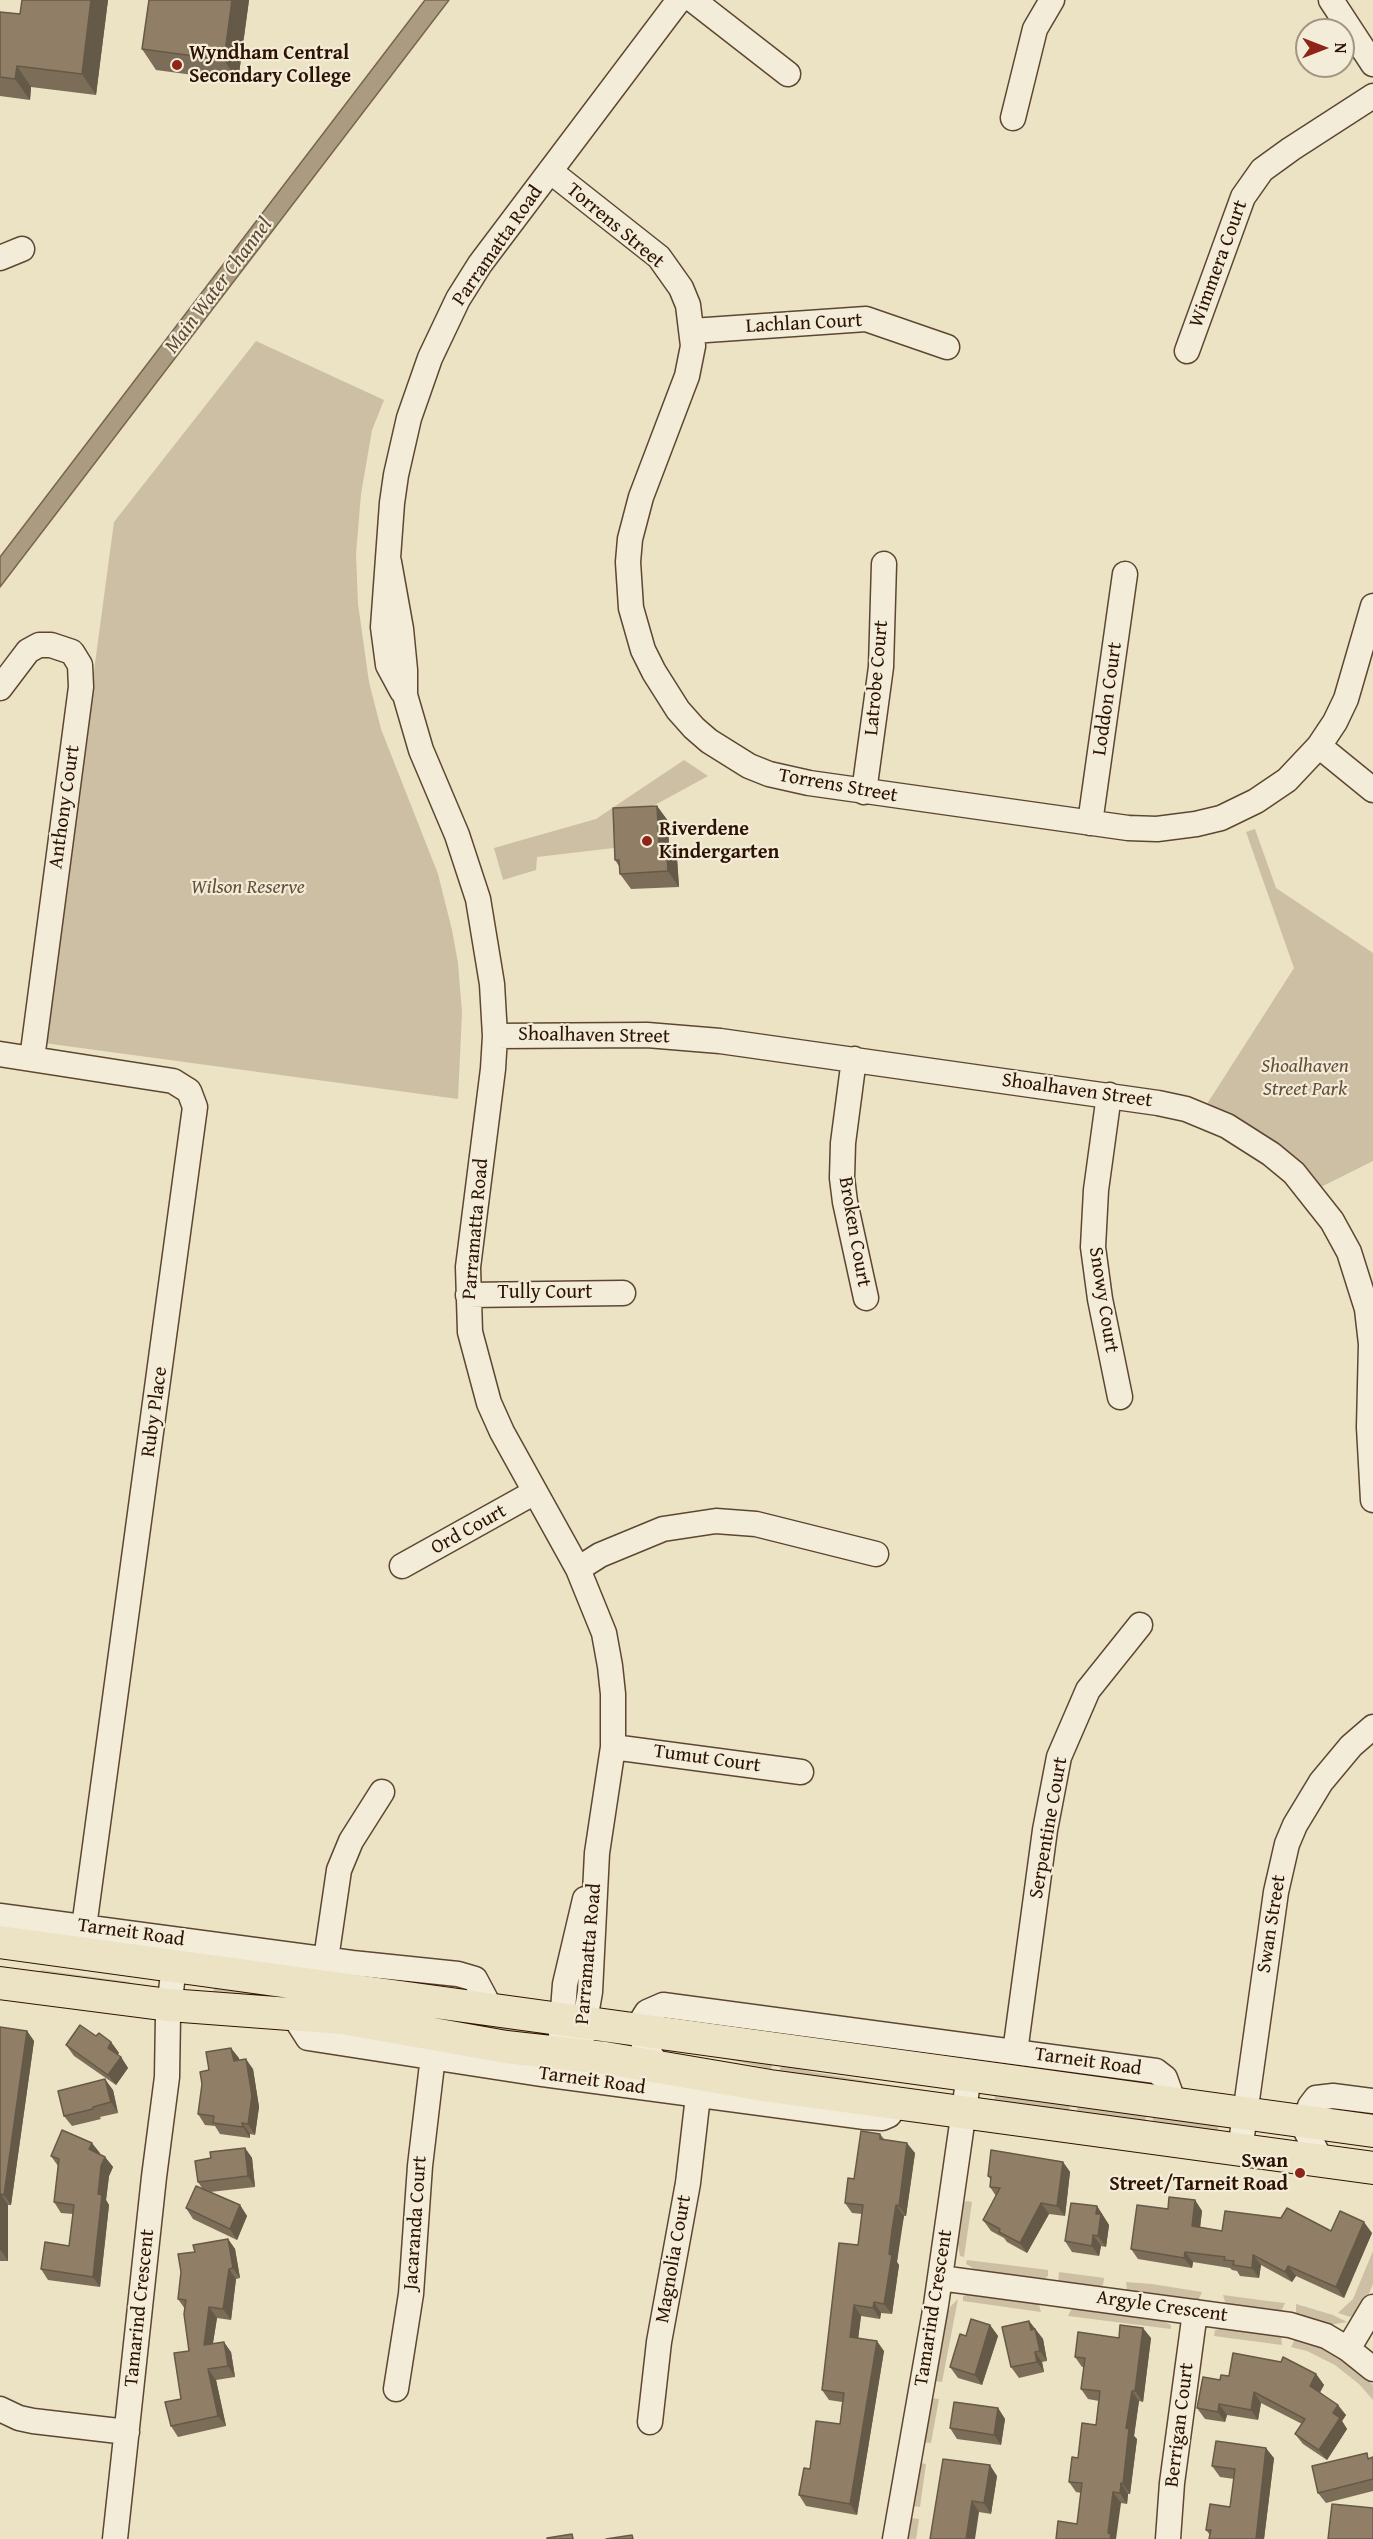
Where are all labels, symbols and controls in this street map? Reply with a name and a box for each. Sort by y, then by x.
north arrow [1295,18,1355,78]
place label: Wyndham Central Secondary College [189,42,351,89]
text: N [1329,43,1353,53]
marker: Wyndham Central Secondary College [170,58,184,72]
street label: Torrens Street [561,178,669,274]
street label: Parramatta Road [448,181,548,311]
street label: Wimmera Court [1185,197,1253,331]
water label: Main Water Channel [160,213,278,359]
street label: Lachlan Court [745,309,863,339]
street label: Latrobe Court [860,619,894,737]
street label: Loddon Court [1088,641,1128,757]
street label: Anthony Court [44,744,86,870]
street label: Torrens Street [777,764,899,808]
place label: Riverdene Kindergarten [659,818,779,865]
marker: Riverdene Kindergarten [640,834,654,848]
park label: Wilson Reserve [191,876,305,900]
street label: Shoalhaven Street [518,1023,670,1049]
park label: Shoalhaven Street Park [1261,1055,1349,1102]
street label: Shoalhaven Street [1000,1069,1154,1113]
street label: Parramatta Road [458,1157,494,1301]
street label: Broken Court [833,1175,875,1289]
street label: Snowy Court [1083,1245,1123,1355]
street label: Tully Court [498,1281,592,1305]
street label: Ruby Place [137,1365,173,1459]
street label: Ord Court [427,1500,511,1560]
street label: Tumut Court [652,1740,762,1778]
street label: Serpentine Court [1025,1755,1073,1901]
street label: Swan Street [1252,1873,1292,1975]
street label: Parramatta Road [571,1882,607,2026]
street label: Tarneit Road [76,1914,186,1952]
street label: Tarneit Road [1033,2043,1143,2081]
street label: Tarneit Road [537,2062,647,2100]
place label: Swan Street/Tarneit Road [1109,2150,1288,2197]
street label: Jacaranda Court [399,2155,433,2291]
marker: Swan Street/Tarneit Road [1293,2166,1307,2180]
street label: Magnolia Court [651,2193,697,2325]
street label: Tamarind Crescent [120,2228,160,2388]
street label: Tamarind Crescent [910,2228,958,2388]
street label: Argyle Crescent [1095,2286,1229,2328]
street label: Berrigan Court [1160,2361,1200,2489]

